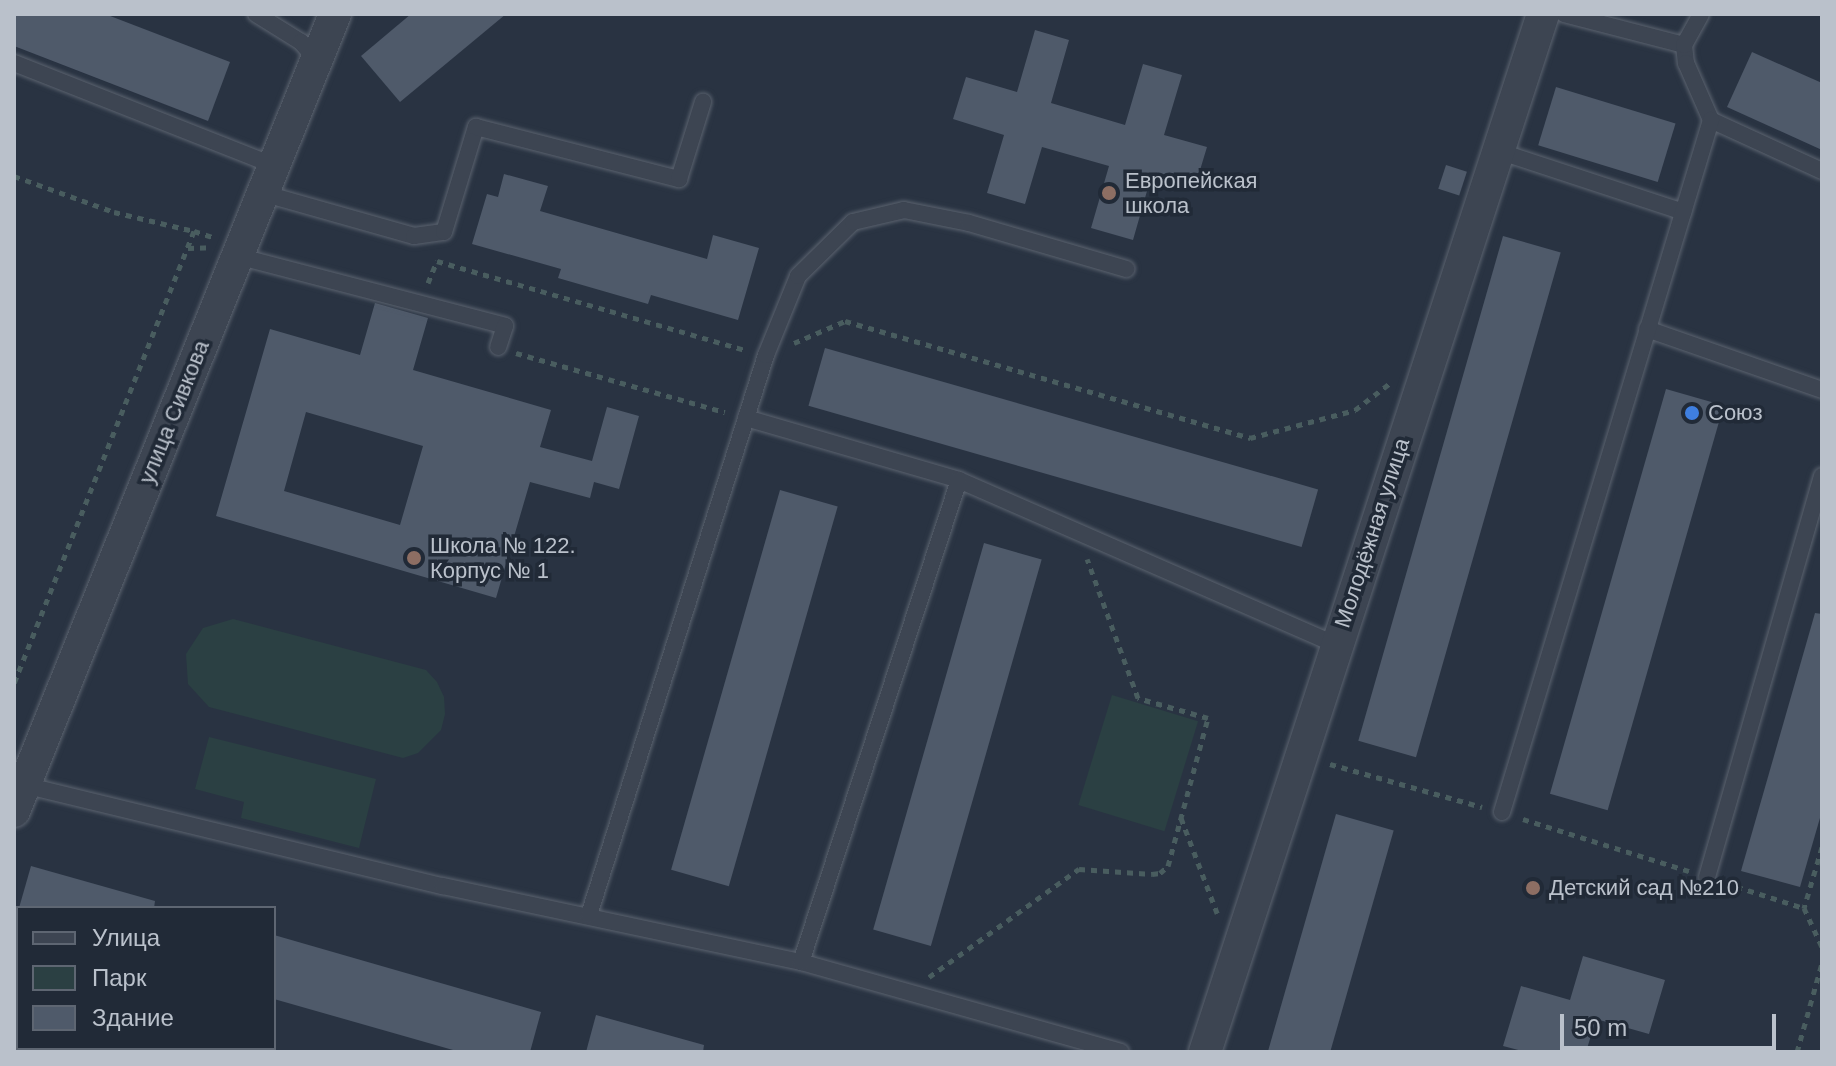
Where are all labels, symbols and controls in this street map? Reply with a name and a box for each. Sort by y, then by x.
place label: Европейская школа [1125,167,1258,218]
marker: Европейская школа [1100,184,1118,202]
street label: улица Сивкова [133,336,215,488]
place label: Союз [1708,400,1763,426]
marker: Союз [1683,404,1701,422]
street label: Молодёжная улица [1329,435,1415,631]
place label: Школа № 122. Корпус № 1 [430,532,576,584]
marker: Школа № 122. Корпус № 1 [405,549,423,567]
place label: Детский сад №210 [1549,875,1739,901]
marker: Детский сад №210 [1524,879,1542,897]
legend [16,906,276,1050]
text: Улица [92,924,160,951]
text: Парк [92,964,146,991]
scale bar [1564,998,1780,1048]
text: Здание [92,1004,174,1031]
text: 50 m [1574,1014,1627,1041]

